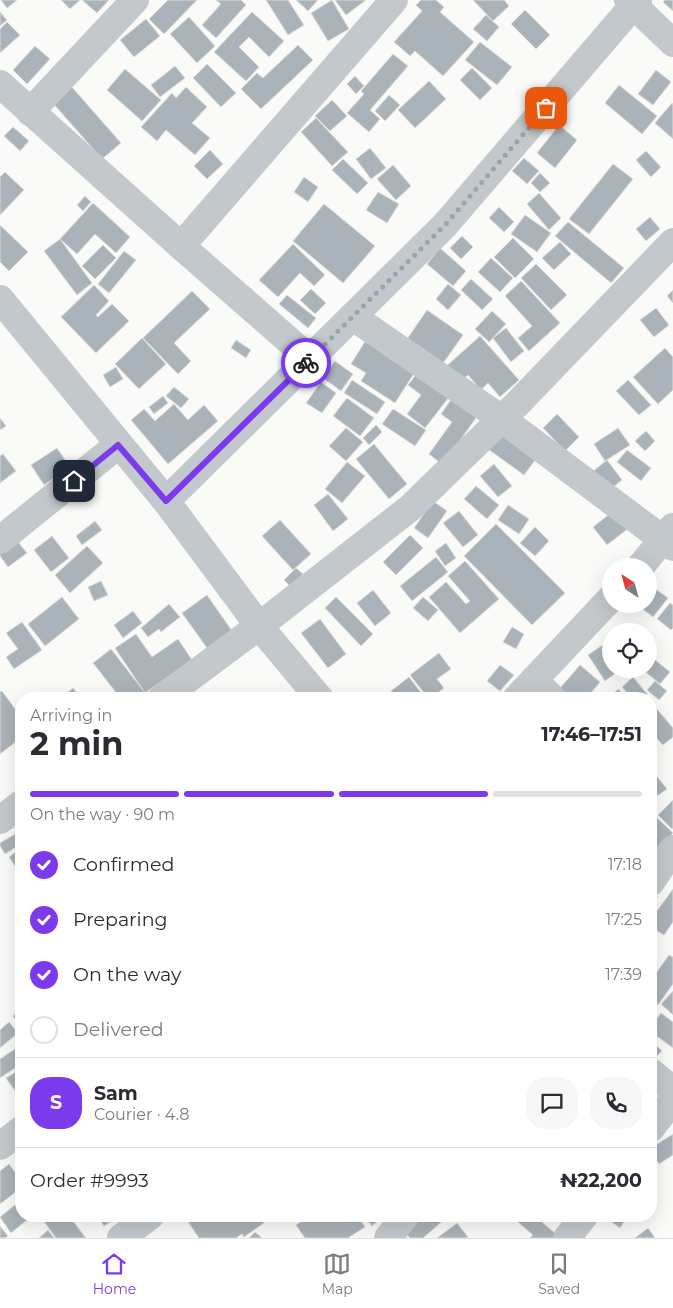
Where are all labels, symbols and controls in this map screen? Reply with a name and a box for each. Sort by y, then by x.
pin [525,87,567,129]
icon: bag [532,94,560,122]
courier [281,338,331,388]
icon: bike [292,349,320,377]
pin [53,460,95,502]
icon: home [60,467,88,495]
north arrow [602,558,658,612]
map controls [602,558,657,678]
button: locate [602,623,657,678]
text: Arriving in [30,706,112,725]
text: 17:46–17:51 [541,723,642,746]
text: 2 min [30,724,123,763]
text: On the way · 90 m [30,805,175,824]
icon: check [30,851,58,879]
text: Confirmed [73,853,174,876]
text: 17:18 [608,855,642,874]
icon: check [30,906,58,934]
text: Preparing [73,908,168,931]
text: 17:25 [606,910,642,929]
icon: check [30,961,58,989]
text: On the way [73,963,181,986]
text: 17:39 [605,965,642,984]
text: Delivered [73,1018,164,1041]
button: chat [526,1077,578,1129]
button: phone [590,1077,642,1129]
text: Sam [94,1082,138,1105]
text: S [50,1091,62,1114]
text: Courier · 4.8 [94,1105,190,1124]
text: Order #9993 [30,1169,149,1192]
text: ₦22,200 [560,1169,642,1192]
tab: Home [93,1250,136,1298]
tab: Map [322,1250,353,1298]
tab: Saved [538,1250,580,1298]

